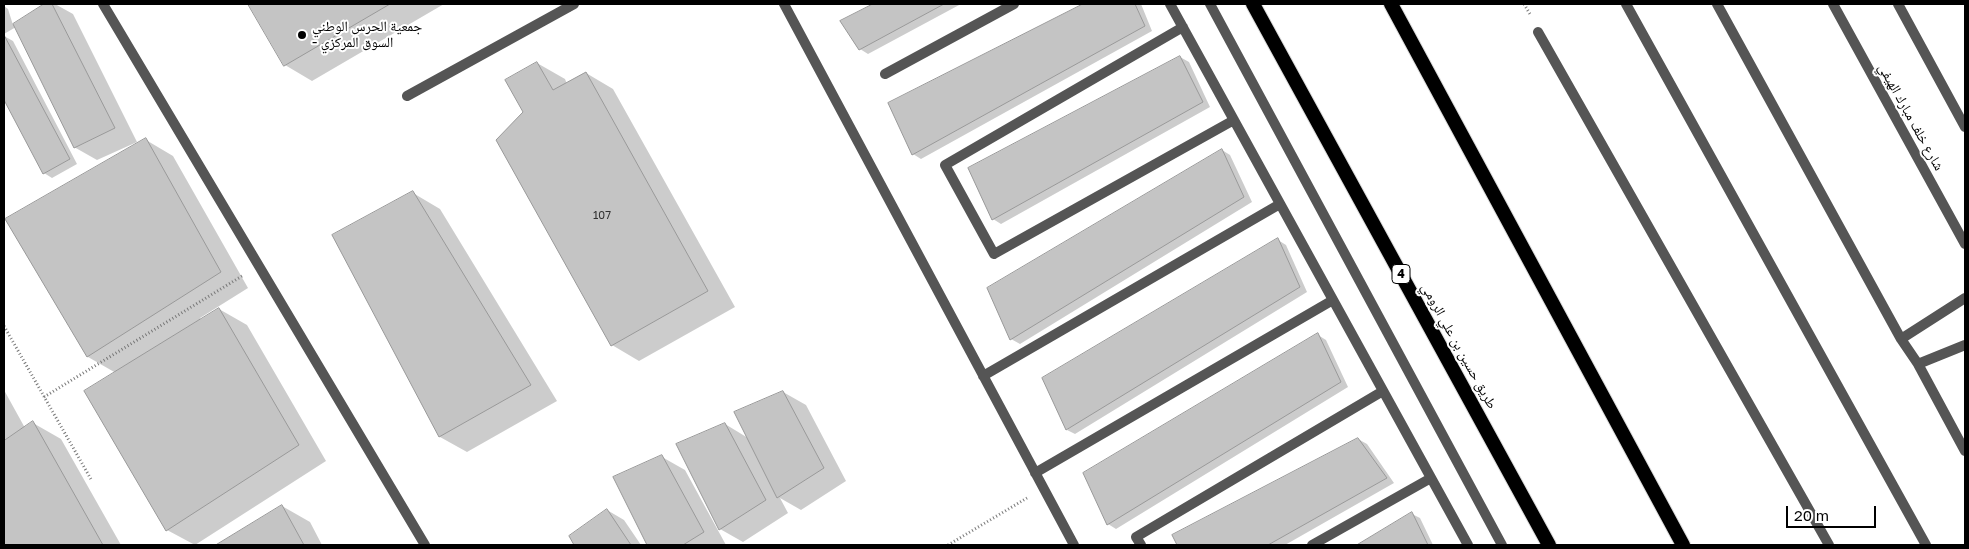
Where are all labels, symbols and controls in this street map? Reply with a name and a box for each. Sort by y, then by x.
place label: جمعية الحرس الوطني - السوق المركزي [312,19,422,52]
marker: جمعية الحرس الوطني - السوق المركزي [296,29,308,41]
street label: شارع خلف مبارك الهيفي [1875,61,1947,173]
house number: 107 [593,209,611,223]
road number: 4 [1392,264,1410,284]
street label: طريق حسين بن علي الرومي [1418,280,1500,412]
scale bar [1789,496,1879,528]
text: 20 m [1794,506,1829,524]

